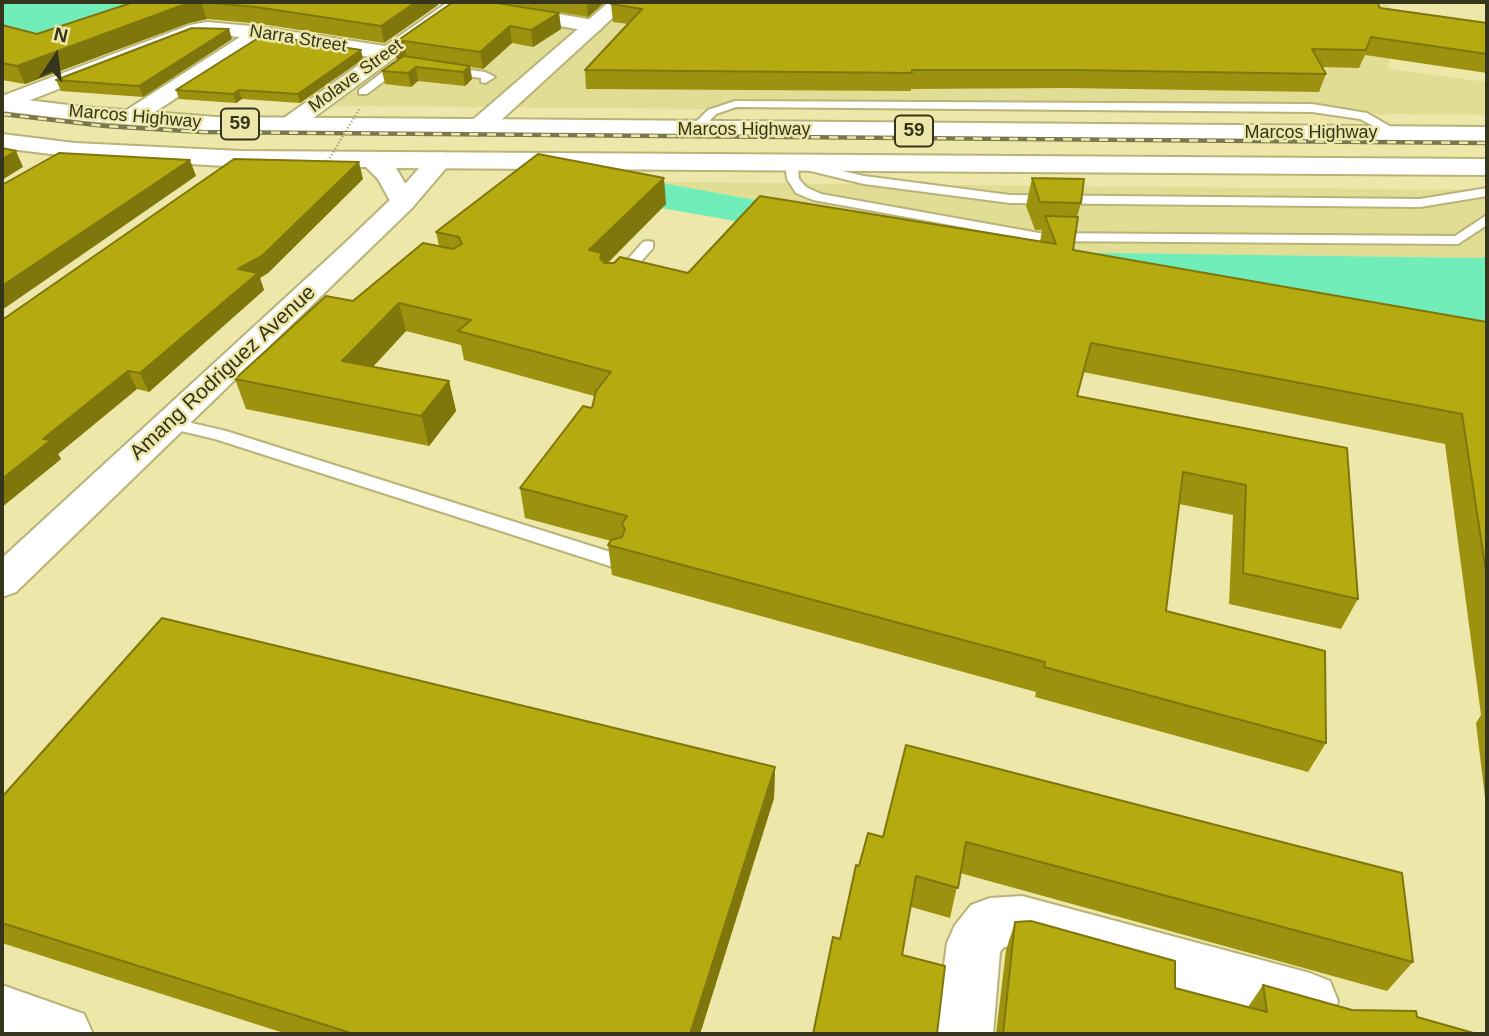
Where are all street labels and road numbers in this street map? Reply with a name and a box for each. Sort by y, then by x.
street label: Narra Street [248,21,348,57]
street label: Molave Street [305,35,407,117]
street label: Marcos Highway [68,100,202,134]
road number: 59 [221,108,259,140]
road number: 59 [895,116,933,146]
street label: Marcos Highway [677,119,811,141]
street label: Marcos Highway [1244,122,1378,144]
street label: Amang Rodriguez Avenue [125,280,321,466]

